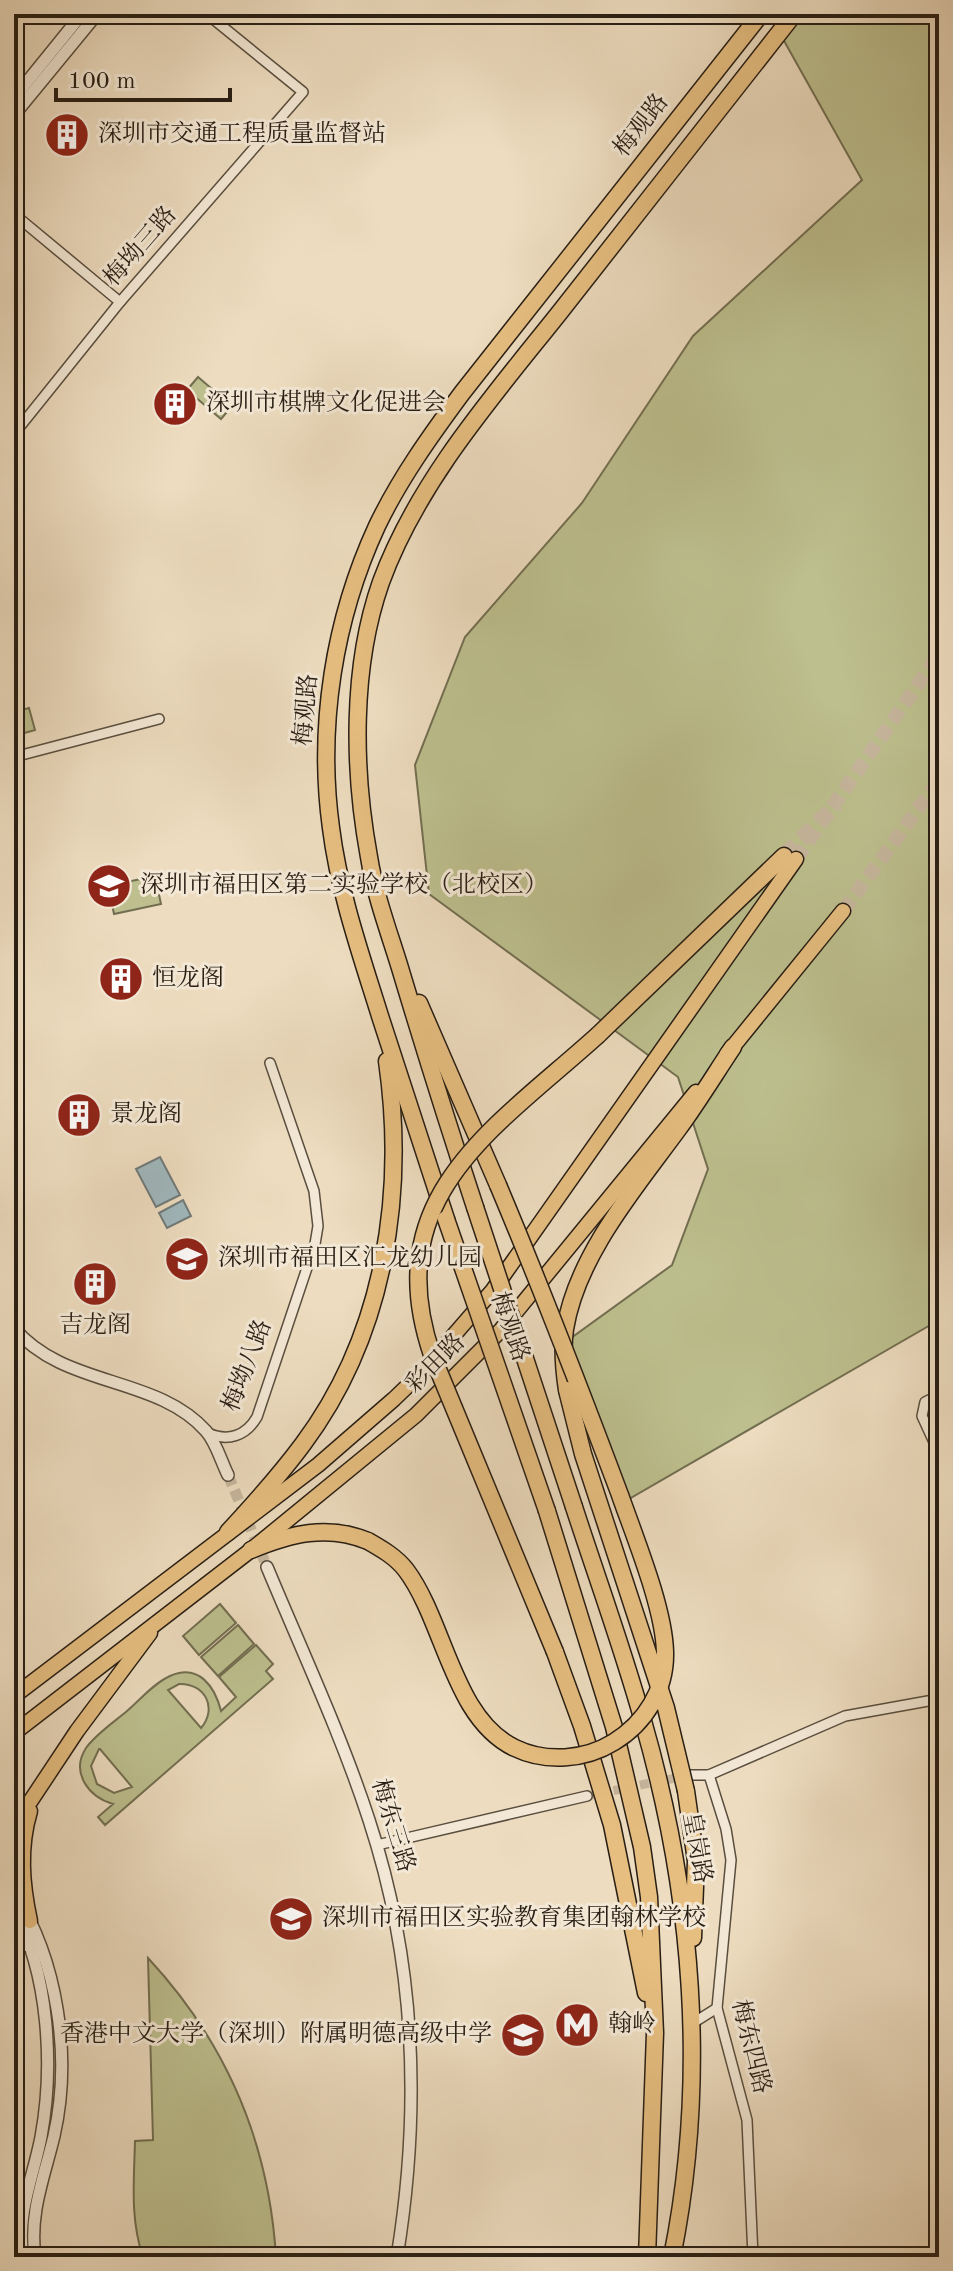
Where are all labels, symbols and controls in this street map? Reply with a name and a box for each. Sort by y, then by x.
scale bar [56,52,230,102]
text: 100 m [68,70,136,94]
street label: 梅观路 [608,88,674,162]
building icon: 深圳市交通工程质量监督站 [43,111,91,159]
place label: 深圳市交通工程质量监督站 [98,120,386,147]
street label: 梅坳三路 [98,201,182,291]
building icon: 深圳市棋牌文化促进会 [151,380,199,428]
place label: 深圳市棋牌文化促进会 [206,389,446,416]
street label: 梅观路 [289,673,322,747]
school or university icon: 深圳市福田区第二实验学校（北校区） [85,862,133,910]
place label: 深圳市福田区第二实验学校（北校区） [140,871,548,898]
building icon: 恒龙阁 [97,955,145,1003]
place label: 恒龙阁 [152,964,224,991]
building icon: 景龙阁 [55,1091,103,1139]
place label: 景龙阁 [110,1100,182,1127]
school or university icon: 深圳市福田区汇龙幼儿园 [163,1235,211,1283]
place label: 深圳市福田区汇龙幼儿园 [218,1244,482,1271]
building icon: 吉龙阁 [71,1260,119,1308]
street label: 梅观路 [486,1288,535,1365]
place label: 吉龙阁 [59,1311,131,1338]
street label: 梅坳八路 [217,1316,276,1415]
street label: 彩田路 [400,1328,470,1398]
street label: 梅东三路 [366,1776,420,1875]
street label: 皇岗路 [678,1810,717,1886]
school or university icon: 深圳市福田区实验教育集团翰林学校 [267,1895,315,1943]
place label: 深圳市福田区实验教育集团翰林学校 [322,1904,706,1931]
street label: 梅东四路 [727,1997,776,2096]
metro station icon: 翰岭 [553,2001,601,2049]
place label: 翰岭 [608,2010,656,2037]
school or university icon: 香港中文大学（深圳）附属明德高级中学 [499,2011,547,2059]
place label: 香港中文大学（深圳）附属明德高级中学 [60,2020,492,2047]

